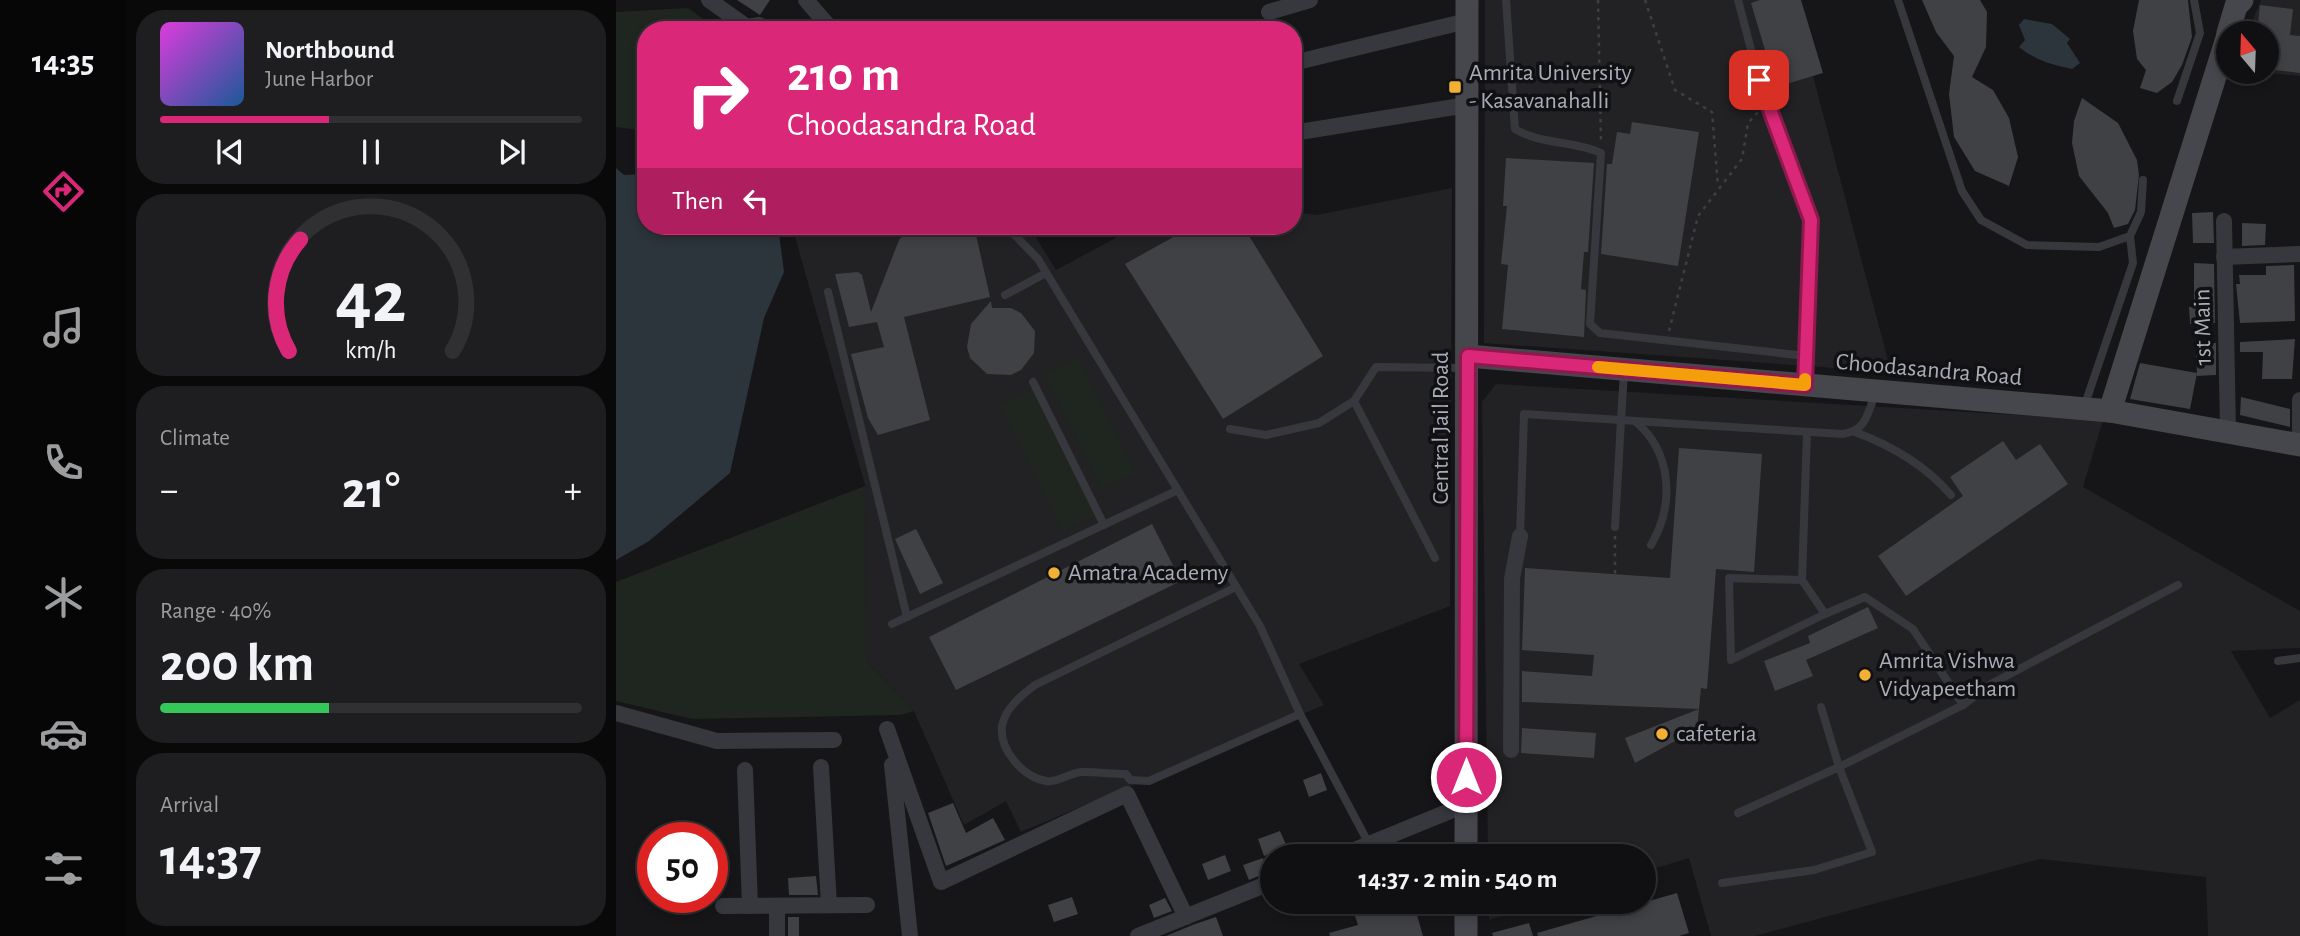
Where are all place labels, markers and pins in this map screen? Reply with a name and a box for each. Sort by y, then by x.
pin [1729,50,1789,110]
place label: Amrita University - Kasavanahalli [1469,61,1632,113]
marker: Amrita University - Kasavanahalli [1447,79,1463,95]
place label: Amatra Academy [1068,561,1228,585]
marker: Amatra Academy [1046,565,1062,581]
place label: Amrita Vishwa Vidyapeetham [1879,649,2016,701]
marker: Amrita Vishwa Vidyapeetham [1857,667,1873,683]
place label: cafeteria [1676,722,1757,746]
marker: cafeteria [1654,726,1670,742]

